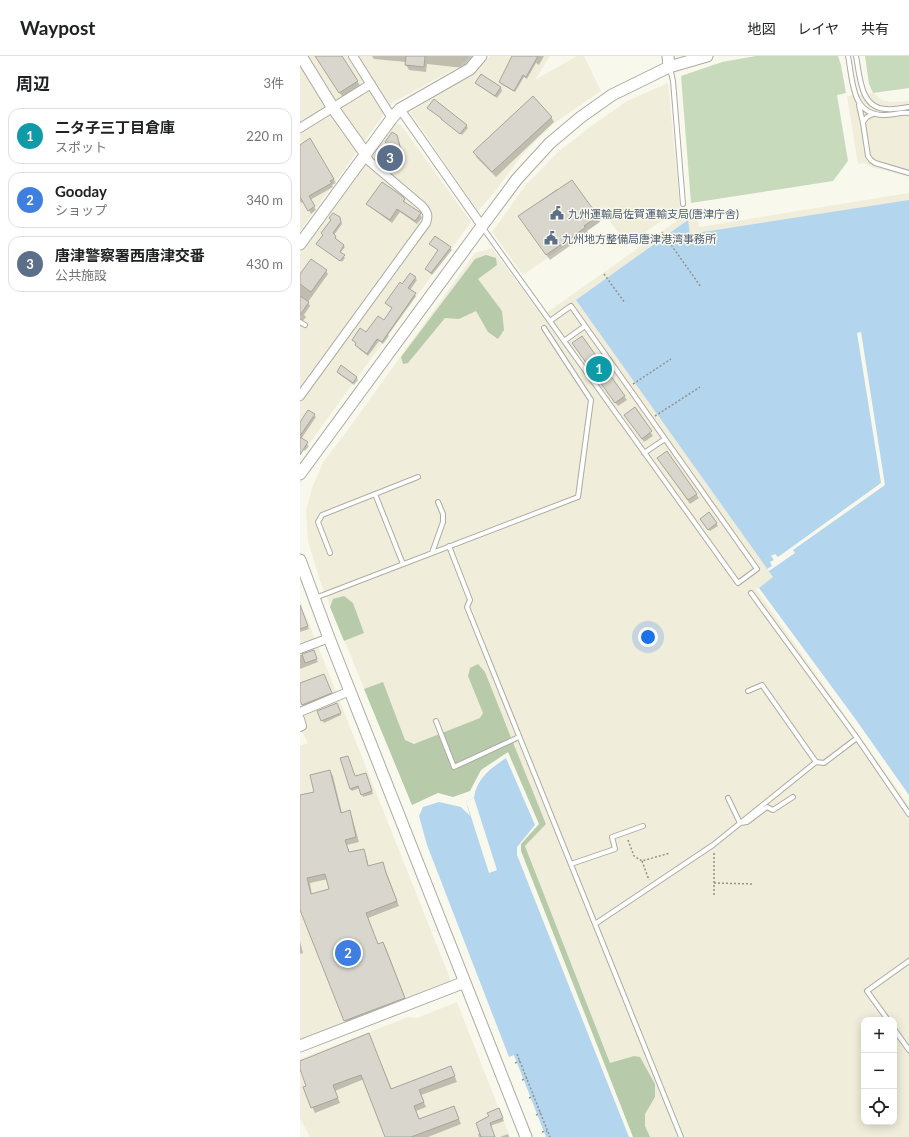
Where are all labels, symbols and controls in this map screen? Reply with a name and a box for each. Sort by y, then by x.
text: Waypost [20,16,95,39]
text: 地図 [747,20,775,37]
text: レイヤ [797,20,839,37]
text: 共有 [861,20,889,37]
text: 周辺 [16,73,50,94]
text: 3件 [263,75,284,91]
text: 二タ子三丁目倉庫 [55,118,175,136]
text: 1 [26,128,34,144]
text: 220 m [246,128,283,144]
text: スポット [55,139,107,155]
pin: 3 [377,143,403,173]
text: Gooday [55,182,107,200]
text: 2 [26,192,34,208]
text: 340 m [246,192,283,208]
text: ショップ [55,202,107,218]
public building icon: 九州運輸局佐賀運輸支局(唐津庁舎) [549,205,565,221]
place label: 九州運輸局佐賀運輸支局(唐津庁舎) [568,207,739,220]
public building icon: 九州地方整備局唐津港湾事務所 [543,230,559,246]
place label: 九州地方整備局唐津港湾事務所 [562,232,717,245]
text: 唐津警察署西唐津交番 [55,246,205,264]
text: 3 [26,256,34,272]
text: 430 m [246,256,283,272]
text: 公共施設 [55,267,107,283]
pin: 1 [586,354,612,384]
your location [638,627,658,647]
pin: 2 [335,938,361,968]
map controls [861,1017,897,1125]
button: + [861,1017,897,1053]
button: − [861,1053,897,1089]
button: locate [861,1089,897,1125]

